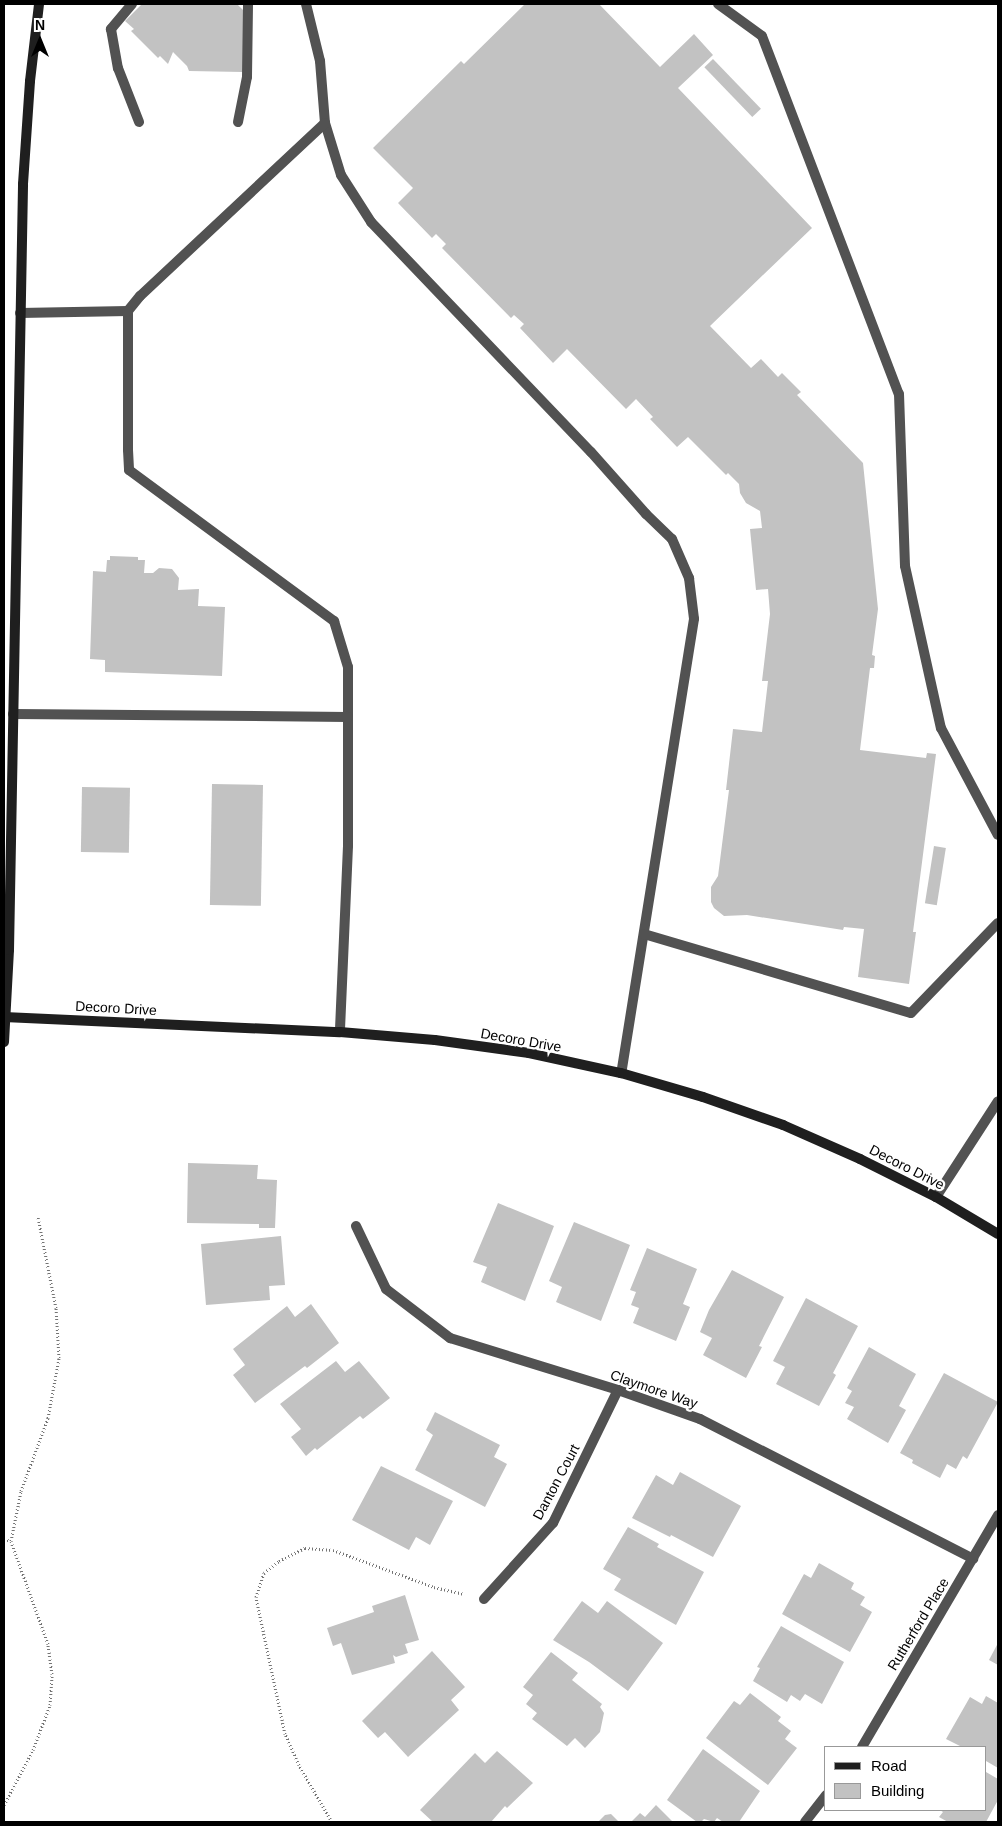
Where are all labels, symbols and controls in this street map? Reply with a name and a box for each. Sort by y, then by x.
north arrow [15,15,65,65]
text: N [35,17,45,33]
street label: Decoro Drive [75,997,157,1019]
street label: Decoro Drive [479,1025,563,1055]
street label: Decoro Drive [867,1141,947,1193]
street label: Claymore Way [608,1366,700,1412]
street label: Danton Court [529,1441,583,1523]
street label: Rutherford Place [884,1575,952,1673]
legend [824,1746,987,1811]
text: Road [871,1757,907,1774]
text: Building [871,1782,924,1799]

